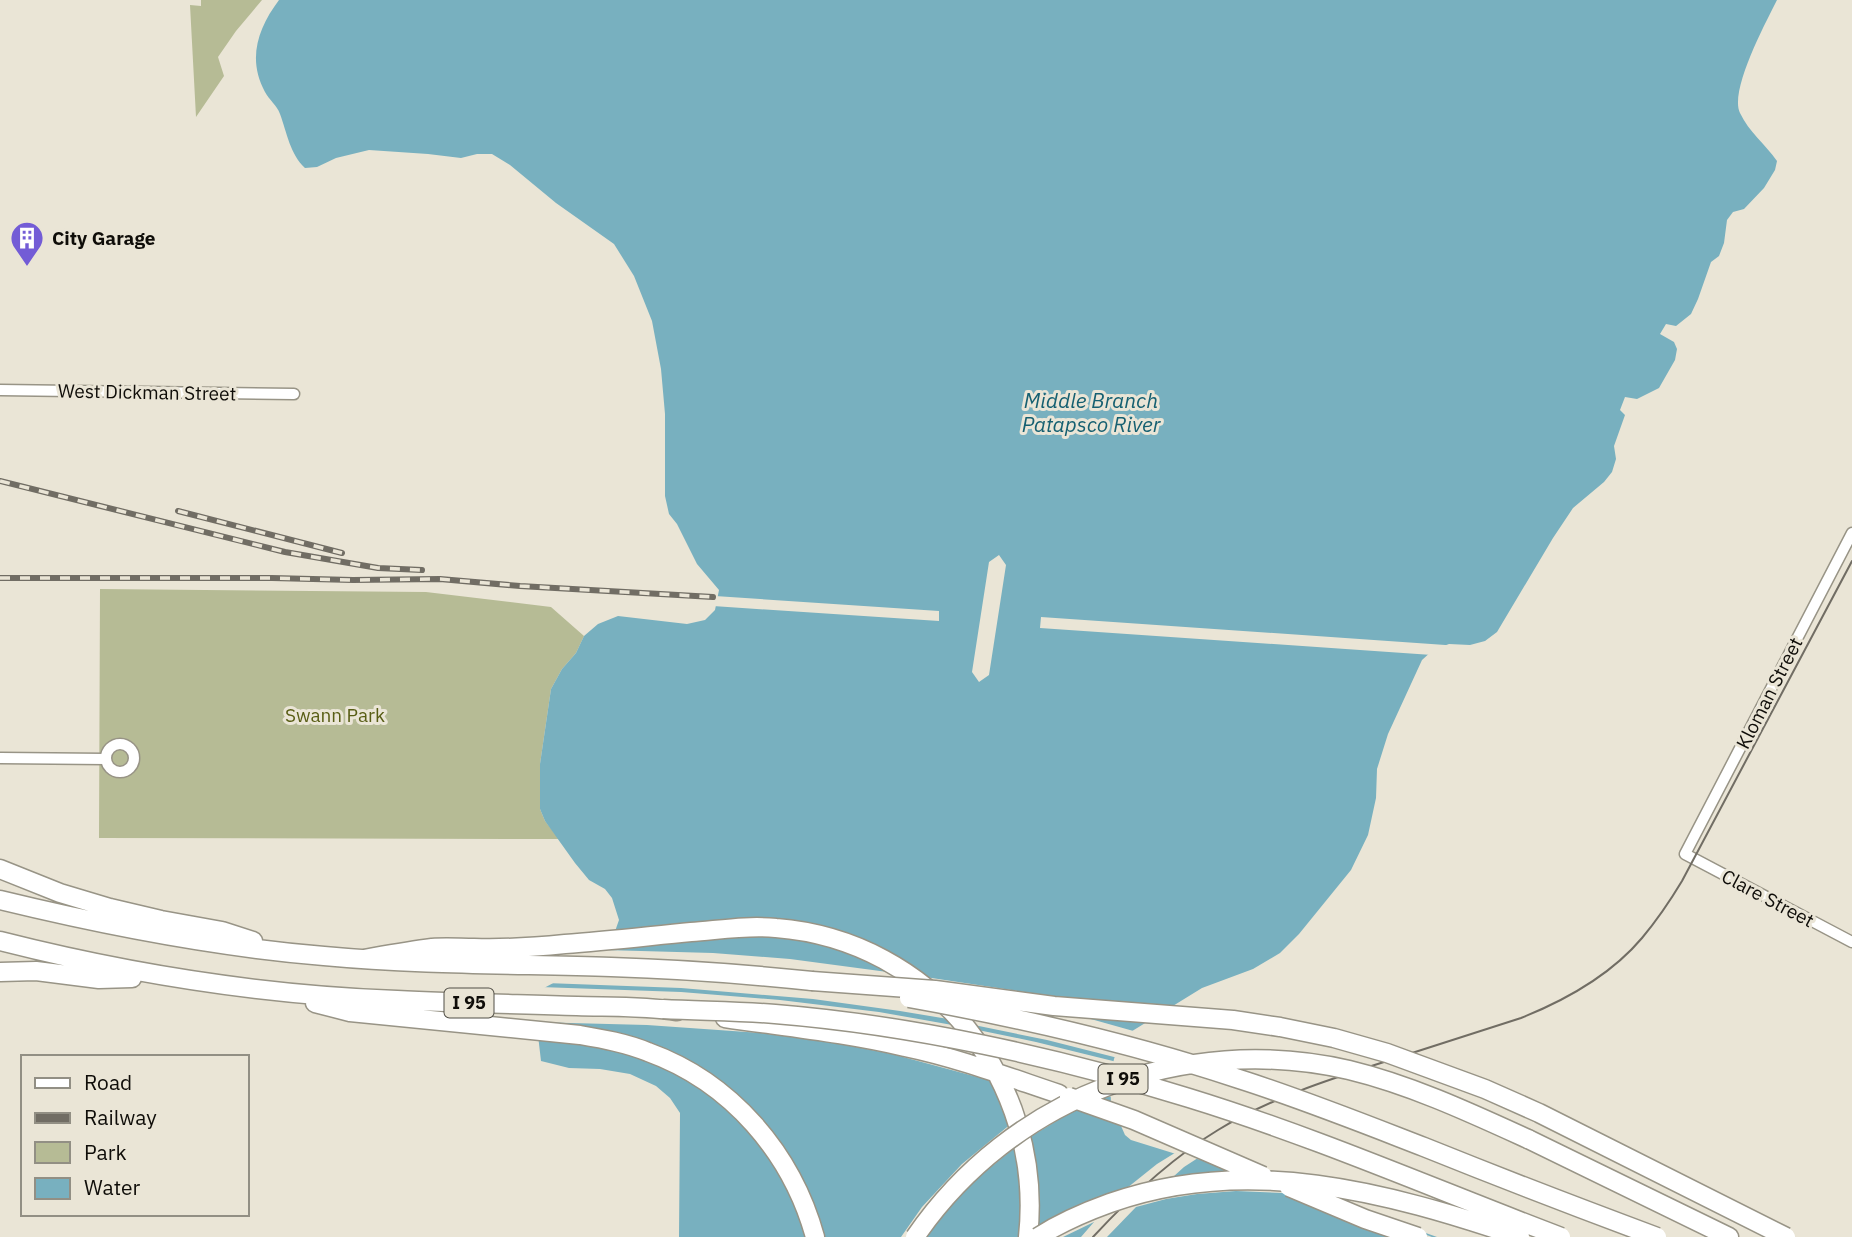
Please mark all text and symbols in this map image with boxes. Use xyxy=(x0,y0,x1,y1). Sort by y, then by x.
building icon: City Garage xyxy=(8,219,46,268)
place label: City Garage xyxy=(52,226,155,250)
street label: West Dickman Street xyxy=(58,378,236,406)
water label: Middle Branch Patapsco River xyxy=(1022,386,1162,438)
street label: Kloman Street xyxy=(1731,633,1807,753)
park label: Swann Park xyxy=(285,703,385,727)
street label: Clare Street xyxy=(1718,864,1818,932)
road number: I 95 xyxy=(444,988,494,1018)
legend xyxy=(21,1055,248,1216)
road number: I 95 xyxy=(1098,1064,1148,1094)
text: Road xyxy=(84,1068,132,1096)
text: Railway xyxy=(84,1103,157,1131)
text: Park xyxy=(84,1138,127,1166)
text: Water xyxy=(84,1173,141,1201)

